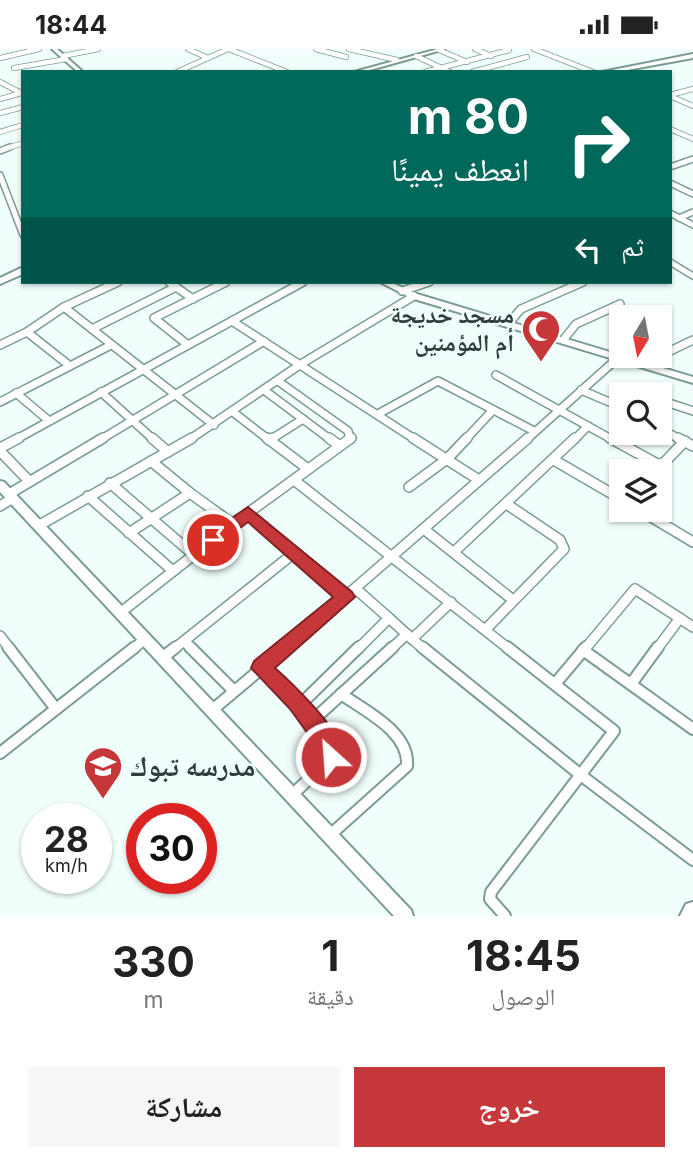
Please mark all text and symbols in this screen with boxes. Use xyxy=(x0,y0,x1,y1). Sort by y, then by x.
text: 18:44 xyxy=(35,9,107,40)
text: 80 m xyxy=(408,87,529,146)
icon: right xyxy=(553,98,644,189)
text: انعطف يمينًا xyxy=(391,150,529,189)
icon: left xyxy=(569,231,607,269)
text: ثم xyxy=(621,231,644,262)
place label: مسجد خديجة أم المؤمنين xyxy=(390,300,514,360)
north arrow xyxy=(609,305,672,367)
map controls xyxy=(609,305,672,522)
mosque icon: مسجد خديجة أم المؤمنين xyxy=(520,308,562,363)
button: search xyxy=(609,382,672,445)
button: layers xyxy=(609,459,672,522)
pin xyxy=(183,510,243,570)
icon: arrive xyxy=(194,521,232,559)
position arrow xyxy=(294,720,368,794)
school or university icon: مدرسه تبوك xyxy=(82,745,124,800)
place label: مدرسه تبوك xyxy=(130,749,255,783)
speed limit sign: 30 xyxy=(126,803,217,894)
text: 28 xyxy=(44,818,89,860)
text: km/h xyxy=(45,855,88,876)
text: 1 xyxy=(321,930,339,981)
text: 18:45 xyxy=(466,930,581,981)
text: 330 xyxy=(112,936,195,987)
text: دقيقة xyxy=(307,983,354,1011)
text: الوصول xyxy=(492,983,555,1011)
text: m xyxy=(143,986,164,1014)
button: مشاركة xyxy=(28,1067,340,1147)
button: خروج xyxy=(354,1067,665,1147)

